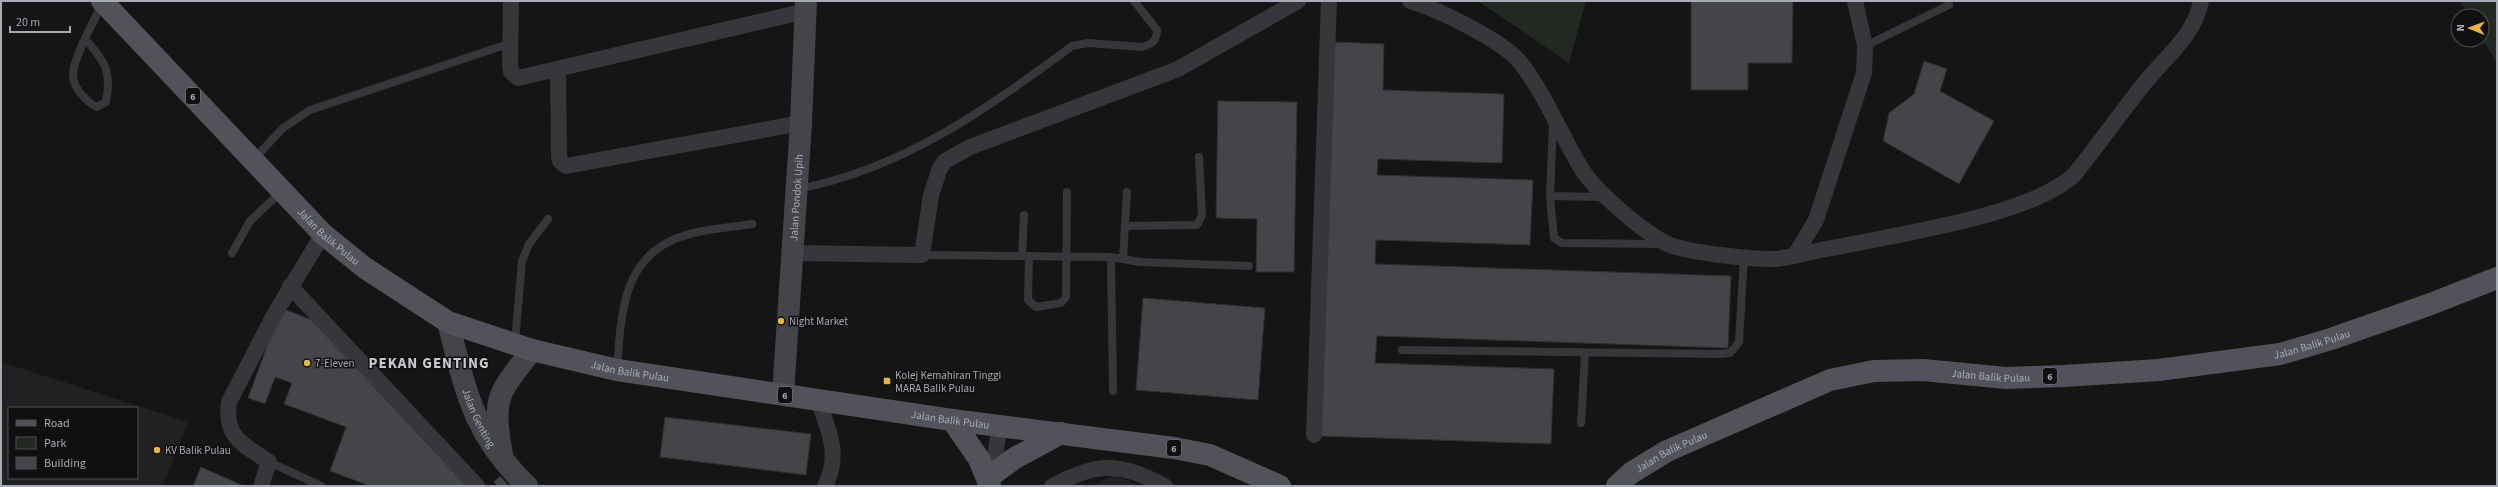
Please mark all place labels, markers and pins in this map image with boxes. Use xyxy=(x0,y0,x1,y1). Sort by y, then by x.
place label: Night Market xyxy=(789,314,848,329)
marker: Night Market xyxy=(776,316,786,326)
place label: 7-Eleven xyxy=(315,356,355,371)
marker: 7-Eleven xyxy=(302,358,312,368)
place label: Kolej Kemahiran Tinggi MARA Balik Pulau xyxy=(895,368,1001,396)
marker: Kolej Kemahiran Tinggi MARA Balik Pulau xyxy=(882,376,892,386)
place label: KV Balik Pulau xyxy=(165,443,231,458)
marker: KV Balik Pulau xyxy=(152,445,162,455)

